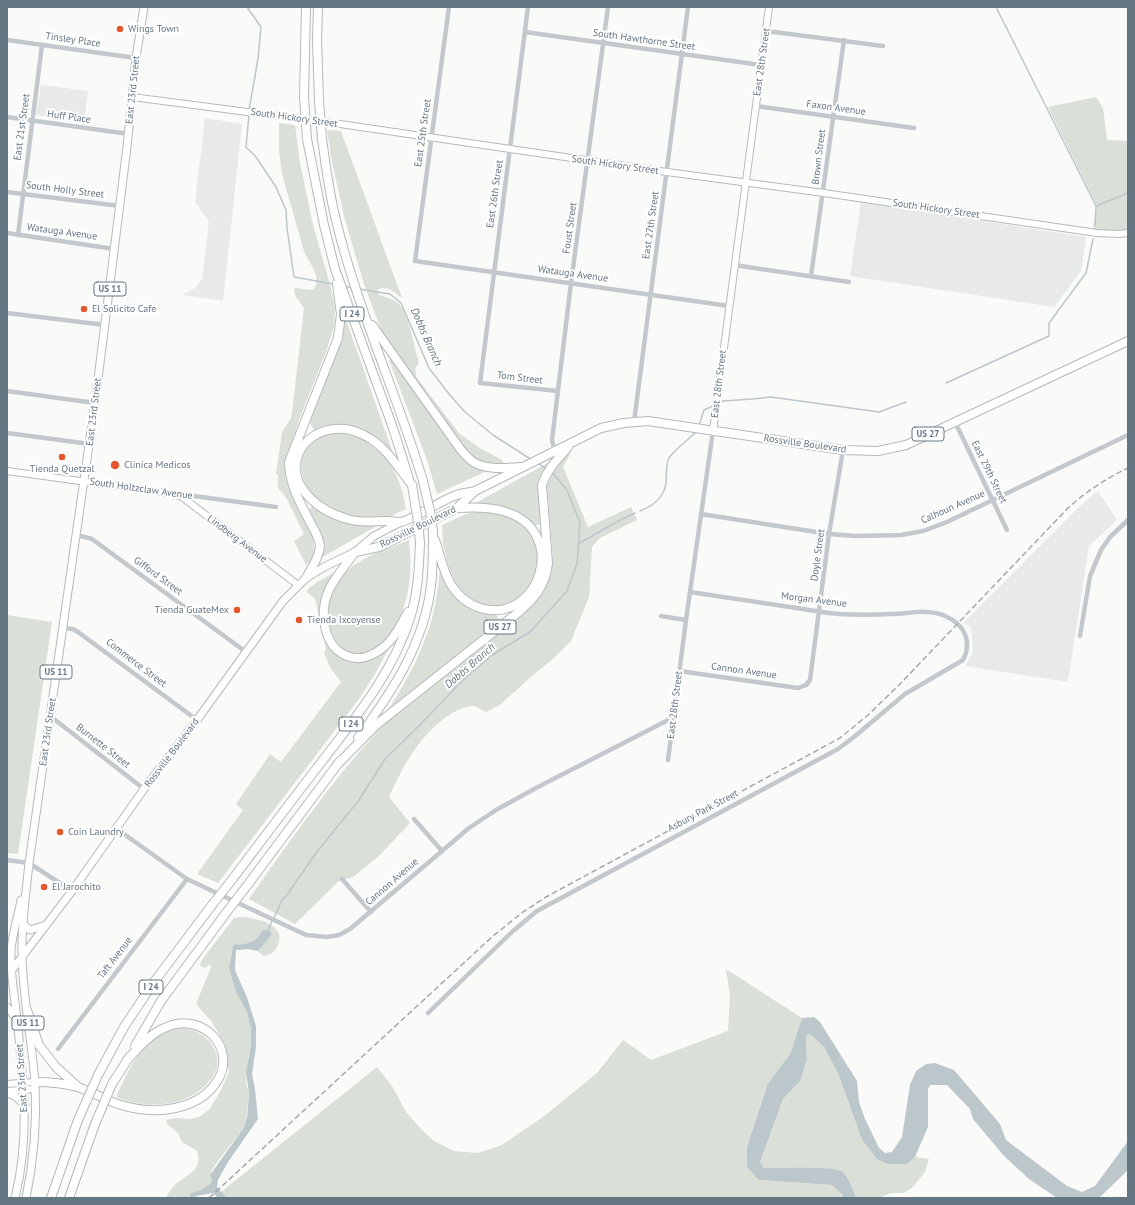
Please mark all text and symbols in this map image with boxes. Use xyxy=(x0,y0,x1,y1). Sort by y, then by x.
place label: Wings Town xyxy=(128,23,179,35)
marker: Wings Town xyxy=(115,24,125,34)
street label: South Hawthorne Street xyxy=(592,27,696,53)
street label: East 28th Street xyxy=(751,27,773,97)
street label: Tinsley Place xyxy=(45,30,101,50)
street label: East 23rd Street xyxy=(123,55,143,125)
street label: East 21st Street xyxy=(11,93,33,161)
street label: East 25th Street xyxy=(412,98,434,168)
street label: Faxon Avenue xyxy=(806,98,866,118)
street label: South Hickory Street xyxy=(250,106,338,130)
street label: Huff Place xyxy=(46,108,92,126)
street label: Brown Street xyxy=(810,129,828,185)
street label: South Hickory Street xyxy=(571,153,659,177)
street label: East 26th Street xyxy=(484,159,506,229)
street label: South Holly Street xyxy=(25,179,105,201)
street label: East 27th Street xyxy=(640,190,662,260)
street label: South Hickory Street xyxy=(892,197,980,221)
street label: Foust Street xyxy=(560,202,580,254)
street label: Watauga Avenue xyxy=(26,221,98,243)
street label: Watauga Avenue xyxy=(537,263,609,285)
road number: US 11 xyxy=(94,282,126,296)
place label: El Solicito Cafe xyxy=(92,303,156,315)
marker: El Solicito Cafe xyxy=(79,304,89,314)
water label: Dobbs Branch xyxy=(407,306,445,368)
road number: I 24 xyxy=(340,307,364,321)
street label: East 28th Street xyxy=(709,349,729,419)
street label: Tom Street xyxy=(496,369,544,387)
street label: East 23rd Street xyxy=(84,377,104,447)
road number: US 27 xyxy=(912,427,944,441)
street label: Rossville Boulevard xyxy=(763,432,847,456)
street label: East 29th Street xyxy=(969,439,1009,505)
marker: Tienda Quetzal xyxy=(57,452,67,462)
marker: Clinica Medicos xyxy=(109,459,121,471)
place label: Clinica Medicos xyxy=(124,459,190,471)
place label: Tienda Quetzal xyxy=(30,463,94,475)
street label: South Holtzclaw Avenue xyxy=(89,476,193,502)
street label: Calhoun Avenue xyxy=(919,487,987,527)
street label: Rossville Boulevard xyxy=(378,503,458,551)
street label: Lindberg Avenue xyxy=(205,513,269,565)
street label: Doyle Street xyxy=(808,528,828,582)
street label: Gifford Street xyxy=(131,554,185,598)
street label: Morgan Avenue xyxy=(780,590,848,610)
place label: Tienda GuateMex xyxy=(154,604,229,616)
marker: Tienda GuateMex xyxy=(232,605,242,615)
place label: Tienda Ixcoyense xyxy=(307,614,381,626)
marker: Tienda Ixcoyense xyxy=(294,615,304,625)
road number: US 27 xyxy=(484,620,516,634)
street label: Commerce Street xyxy=(103,636,169,690)
water label: Dobbs Branch xyxy=(442,641,498,691)
street label: Cannon Avenue xyxy=(710,660,778,682)
road number: US 11 xyxy=(40,665,72,679)
street label: East 28th Street xyxy=(665,670,685,740)
street label: East 23rd Street xyxy=(37,697,59,767)
street label: Rossville Boulevard xyxy=(142,716,202,790)
road number: I 24 xyxy=(339,717,363,731)
street label: Burnette Street xyxy=(74,721,132,771)
street label: Asbury Park Street xyxy=(666,787,740,835)
place label: Coin Laundry xyxy=(68,826,124,838)
marker: Coin Laundry xyxy=(55,827,65,837)
street label: Cannon Avenue xyxy=(363,856,421,908)
place label: El Jarochito xyxy=(52,881,101,893)
marker: El Jarochito xyxy=(39,882,49,892)
street label: Taft Avenue xyxy=(95,935,135,981)
road number: I 24 xyxy=(139,980,163,994)
road number: US 11 xyxy=(12,1016,44,1030)
street label: East 23rd Street xyxy=(14,1043,30,1113)

